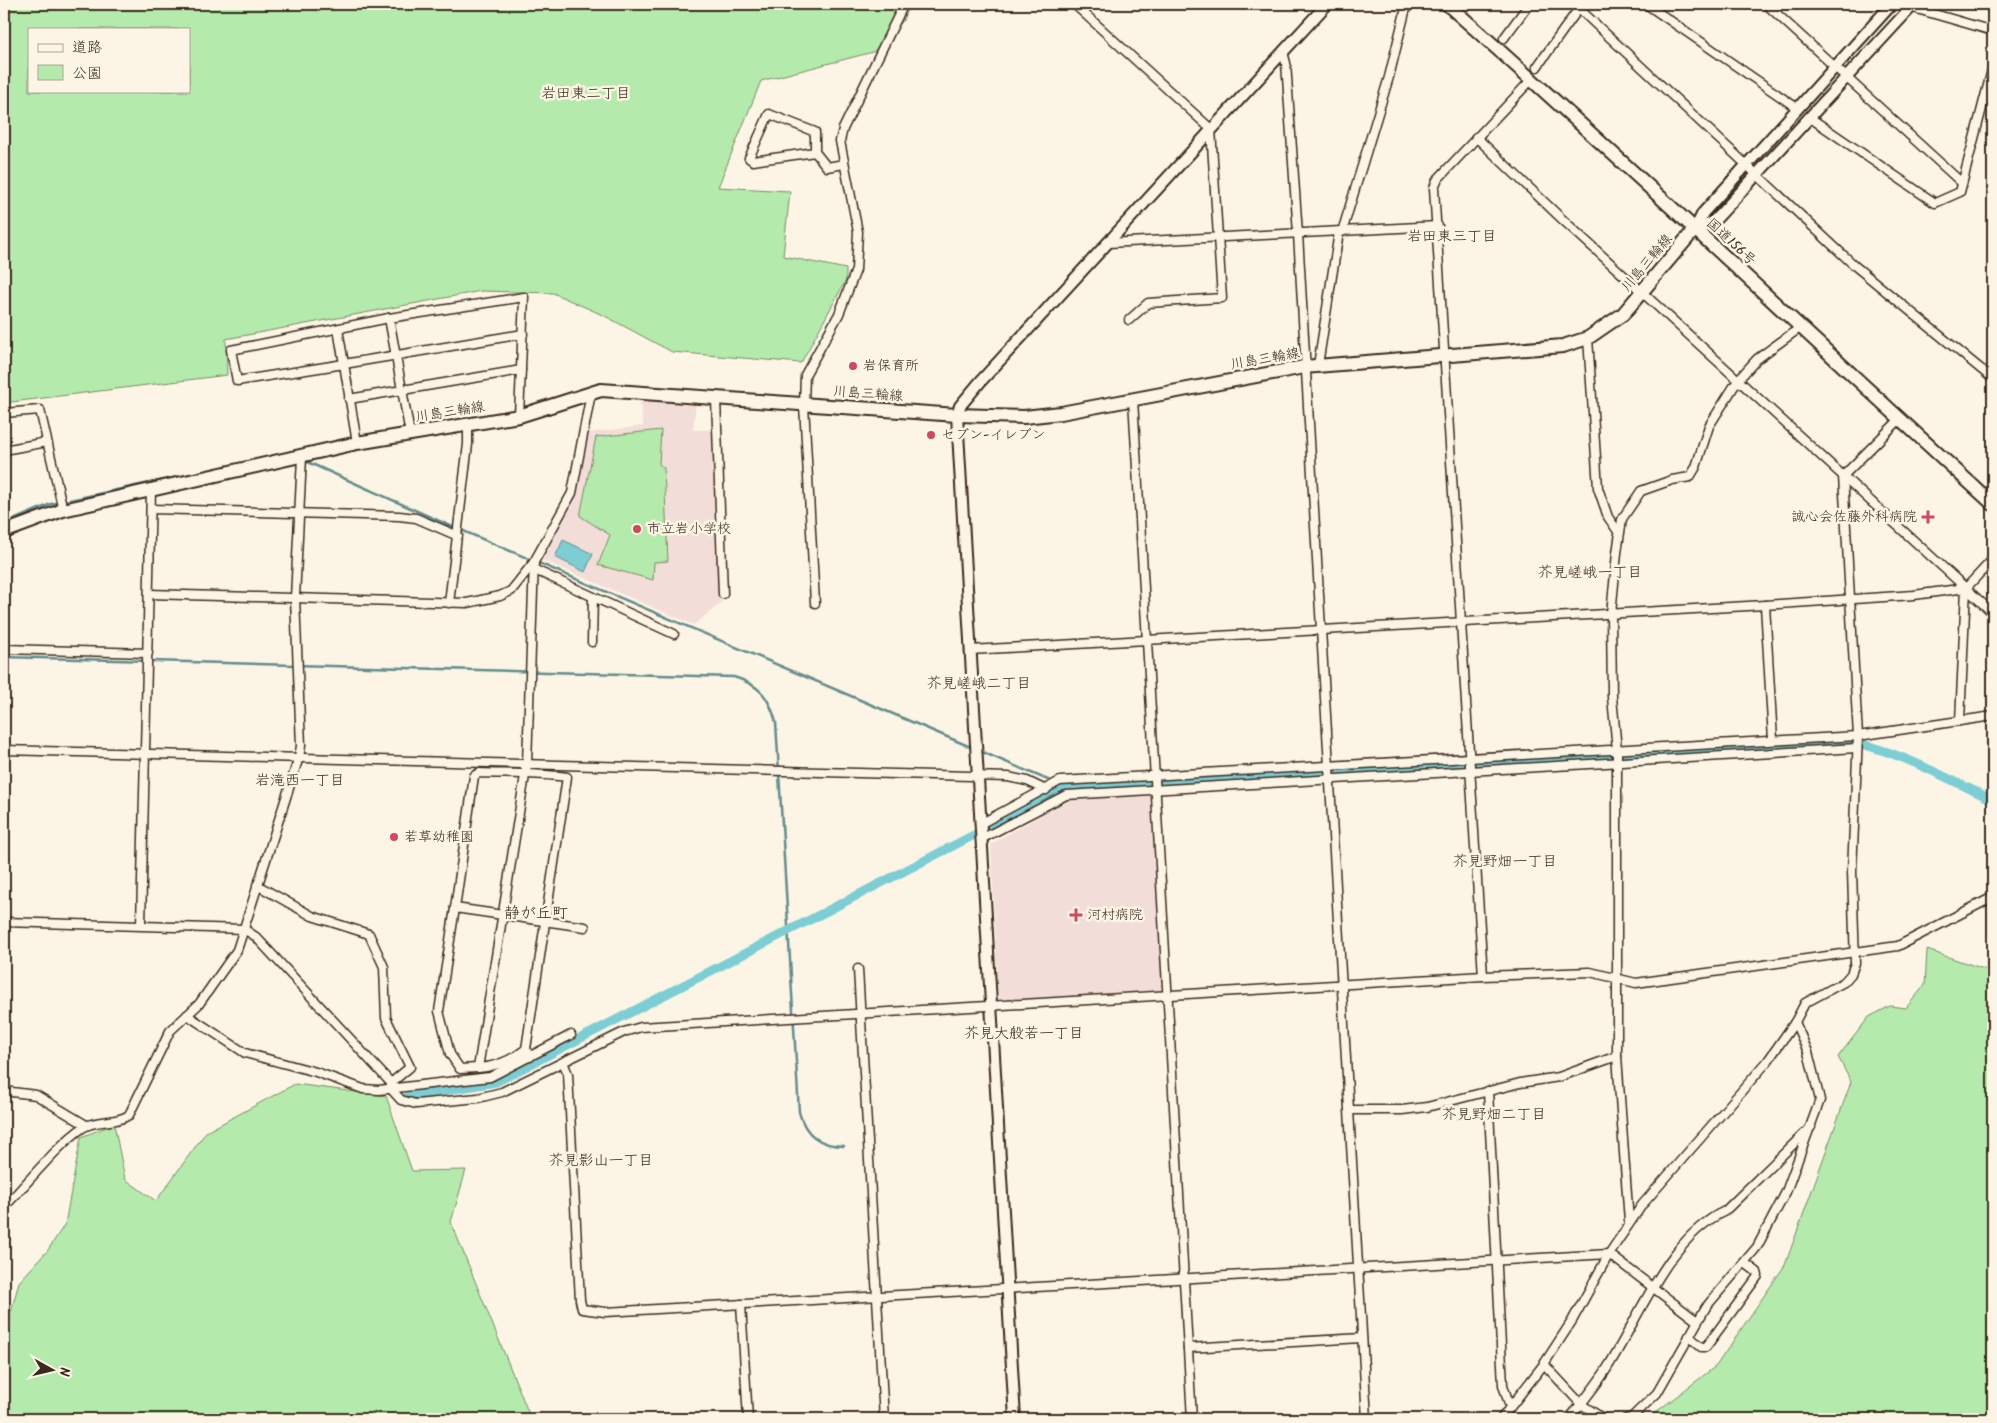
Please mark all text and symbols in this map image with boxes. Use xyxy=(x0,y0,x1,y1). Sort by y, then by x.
legend xyxy=(28,28,190,92)
text: 道路 xyxy=(72,36,102,60)
text: 公園 xyxy=(72,62,102,86)
district label: 岩田東二丁目 xyxy=(541,82,631,106)
street label: 国道156号 xyxy=(1701,213,1761,271)
district label: 岩田東三丁目 xyxy=(1407,225,1497,249)
street label: 川島三輪線 xyxy=(1616,229,1678,297)
street label: 川島三輪線 xyxy=(1229,342,1301,376)
place label: 岩保育所 xyxy=(863,355,919,377)
marker: 岩保育所 xyxy=(847,360,859,372)
street label: 川島三輪線 xyxy=(832,381,904,407)
street label: 川島三輪線 xyxy=(414,396,486,428)
place label: セブン-イレブン xyxy=(941,424,1045,446)
marker: セブン-イレブン xyxy=(925,429,937,441)
place label: 誠心会佐藤外科病院 xyxy=(1791,506,1917,528)
marker: 誠心会佐藤外科病院 xyxy=(1921,510,1935,524)
place label: 市立岩小学校 xyxy=(647,518,731,540)
marker: 市立岩小学校 xyxy=(631,523,643,535)
district label: 芥見嵯峨一丁目 xyxy=(1537,561,1643,585)
district label: 芥見嵯峨二丁目 xyxy=(926,672,1032,696)
district label: 岩滝西一丁目 xyxy=(255,769,345,793)
place label: 若草幼稚園 xyxy=(404,826,474,848)
marker: 若草幼稚園 xyxy=(388,831,400,843)
district label: 芥見野畑一丁目 xyxy=(1452,850,1558,874)
district label: 静が丘町 xyxy=(504,901,568,926)
place label: 河村病院 xyxy=(1087,904,1143,926)
marker: 河村病院 xyxy=(1069,908,1083,922)
district label: 芥見大般若一丁目 xyxy=(964,1022,1084,1046)
district label: 芥見野畑二丁目 xyxy=(1441,1103,1547,1127)
district label: 芥見影山一丁目 xyxy=(548,1149,654,1173)
north arrow xyxy=(28,1346,78,1396)
text: N xyxy=(52,1366,75,1378)

